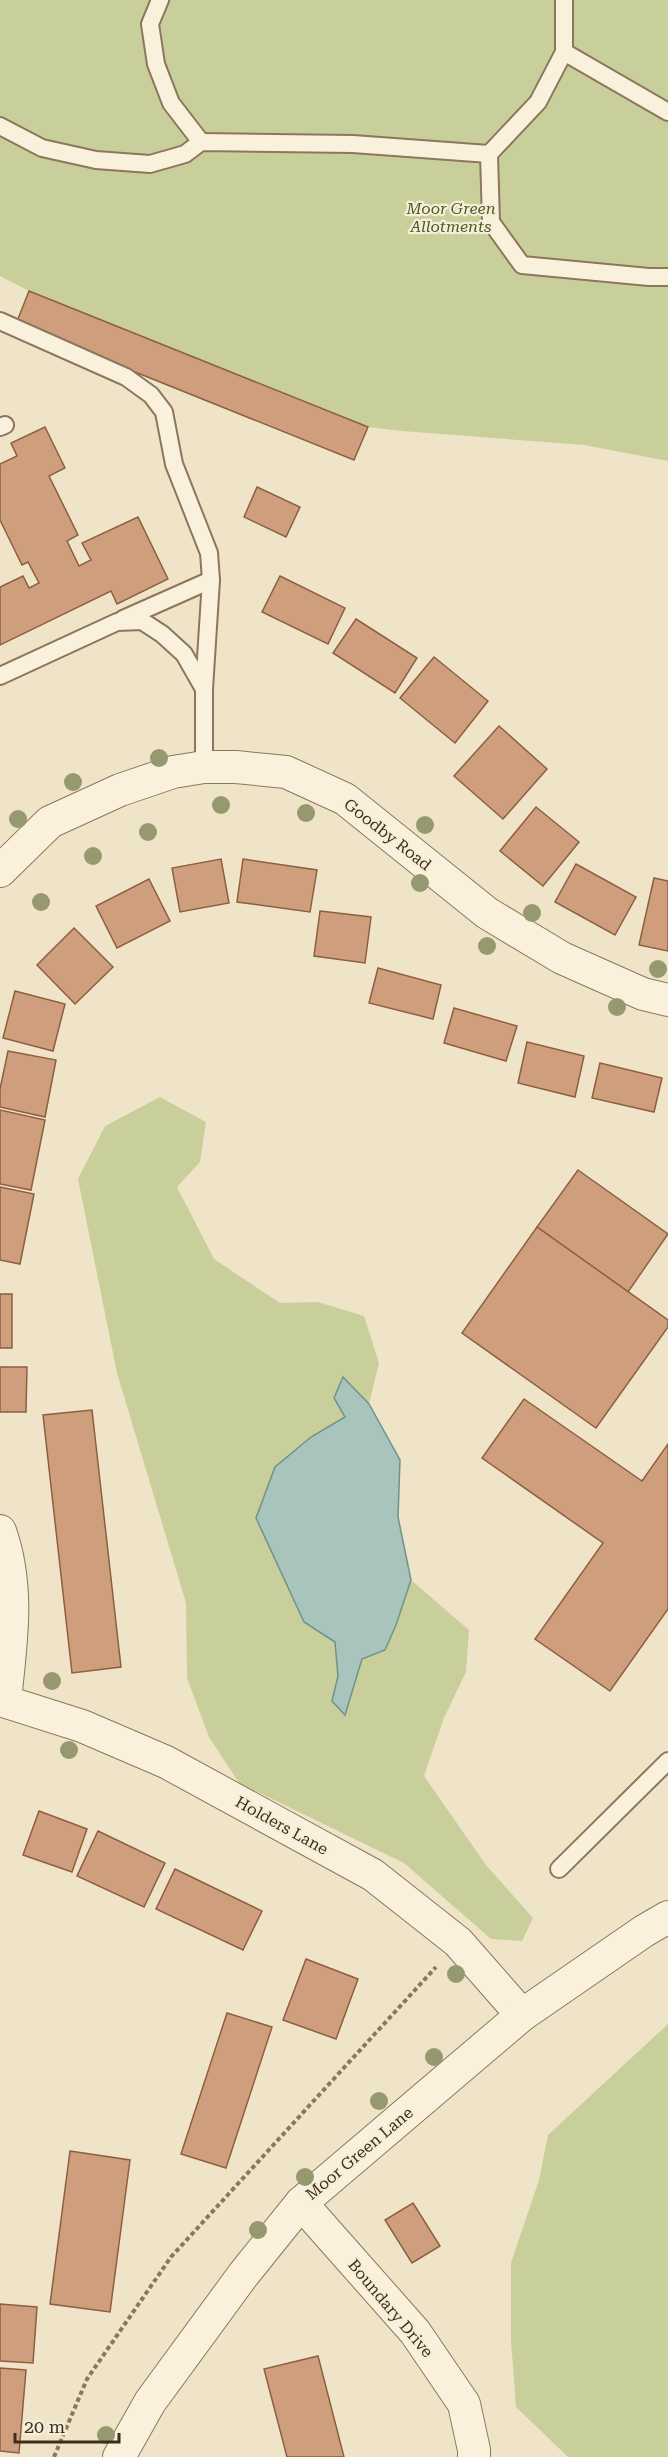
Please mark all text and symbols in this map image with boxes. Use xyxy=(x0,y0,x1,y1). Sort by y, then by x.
park label: Moor Green Allotments xyxy=(405,199,496,236)
street label: Goodby Road xyxy=(340,794,435,874)
street label: Holders Lane xyxy=(232,1792,332,1859)
street label: Moor Green Lane xyxy=(302,2103,417,2204)
street label: Boundary Drive xyxy=(344,2255,437,2361)
scale bar xyxy=(15,2406,118,2444)
text: 20 m xyxy=(24,2416,65,2437)

